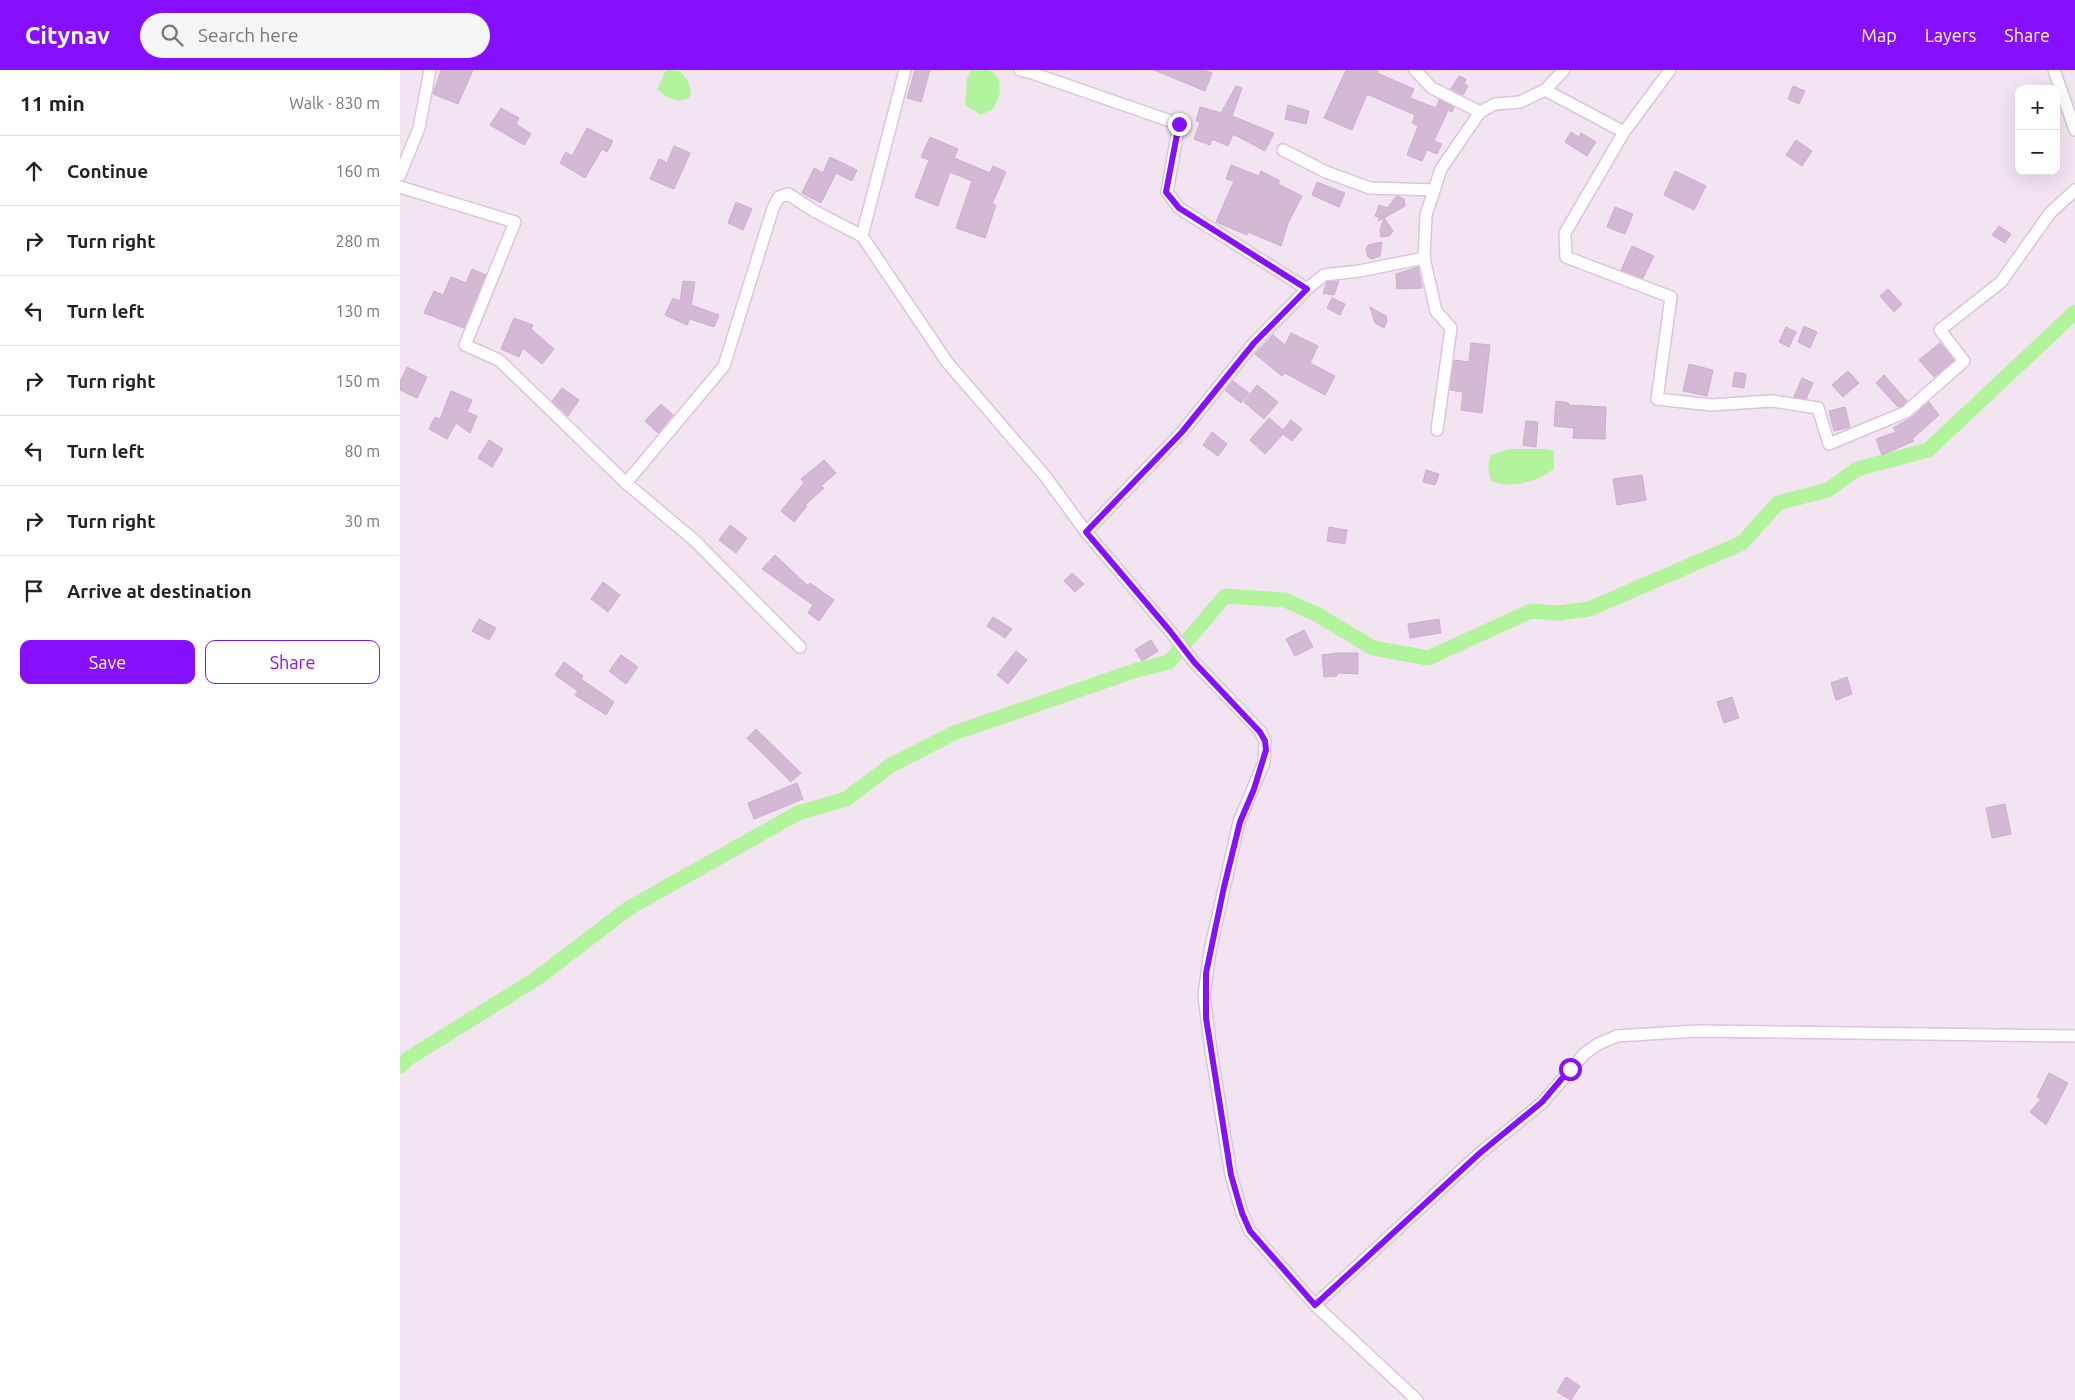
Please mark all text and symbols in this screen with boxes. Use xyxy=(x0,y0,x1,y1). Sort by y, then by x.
search box xyxy=(140,13,490,58)
icon: search xyxy=(158,21,186,49)
text: Citynav xyxy=(25,22,110,49)
text: Search here xyxy=(198,24,298,46)
text: Map xyxy=(1861,25,1897,45)
text: Layers xyxy=(1925,25,1976,45)
text: Share xyxy=(2004,25,2050,45)
map controls xyxy=(2015,85,2060,175)
button: + xyxy=(2015,85,2060,130)
text: 11 min xyxy=(20,91,85,115)
text: Walk · 830 m xyxy=(289,94,380,112)
route end xyxy=(1168,113,1191,136)
button: − xyxy=(2015,130,2060,175)
icon: ahead xyxy=(20,157,48,185)
text: Continue xyxy=(67,160,148,182)
text: 160 m xyxy=(335,162,380,180)
icon: right xyxy=(20,227,48,255)
text: Turn right xyxy=(67,230,155,252)
text: 280 m xyxy=(335,232,380,250)
icon: left xyxy=(20,297,48,325)
text: Turn left xyxy=(67,300,145,322)
text: 130 m xyxy=(335,302,380,320)
icon: right xyxy=(20,367,48,395)
text: Turn right xyxy=(67,370,155,392)
text: 150 m xyxy=(335,372,380,390)
icon: left xyxy=(20,437,48,465)
text: Turn left xyxy=(67,440,145,462)
text: 80 m xyxy=(344,442,380,460)
icon: right xyxy=(20,507,48,535)
text: Turn right xyxy=(67,510,155,532)
text: 30 m xyxy=(344,512,380,530)
icon: arrive xyxy=(20,577,48,605)
text: Arrive at destination xyxy=(67,580,252,602)
button: Save xyxy=(20,640,195,684)
button: Share xyxy=(205,640,380,684)
route start xyxy=(1559,1058,1582,1081)

